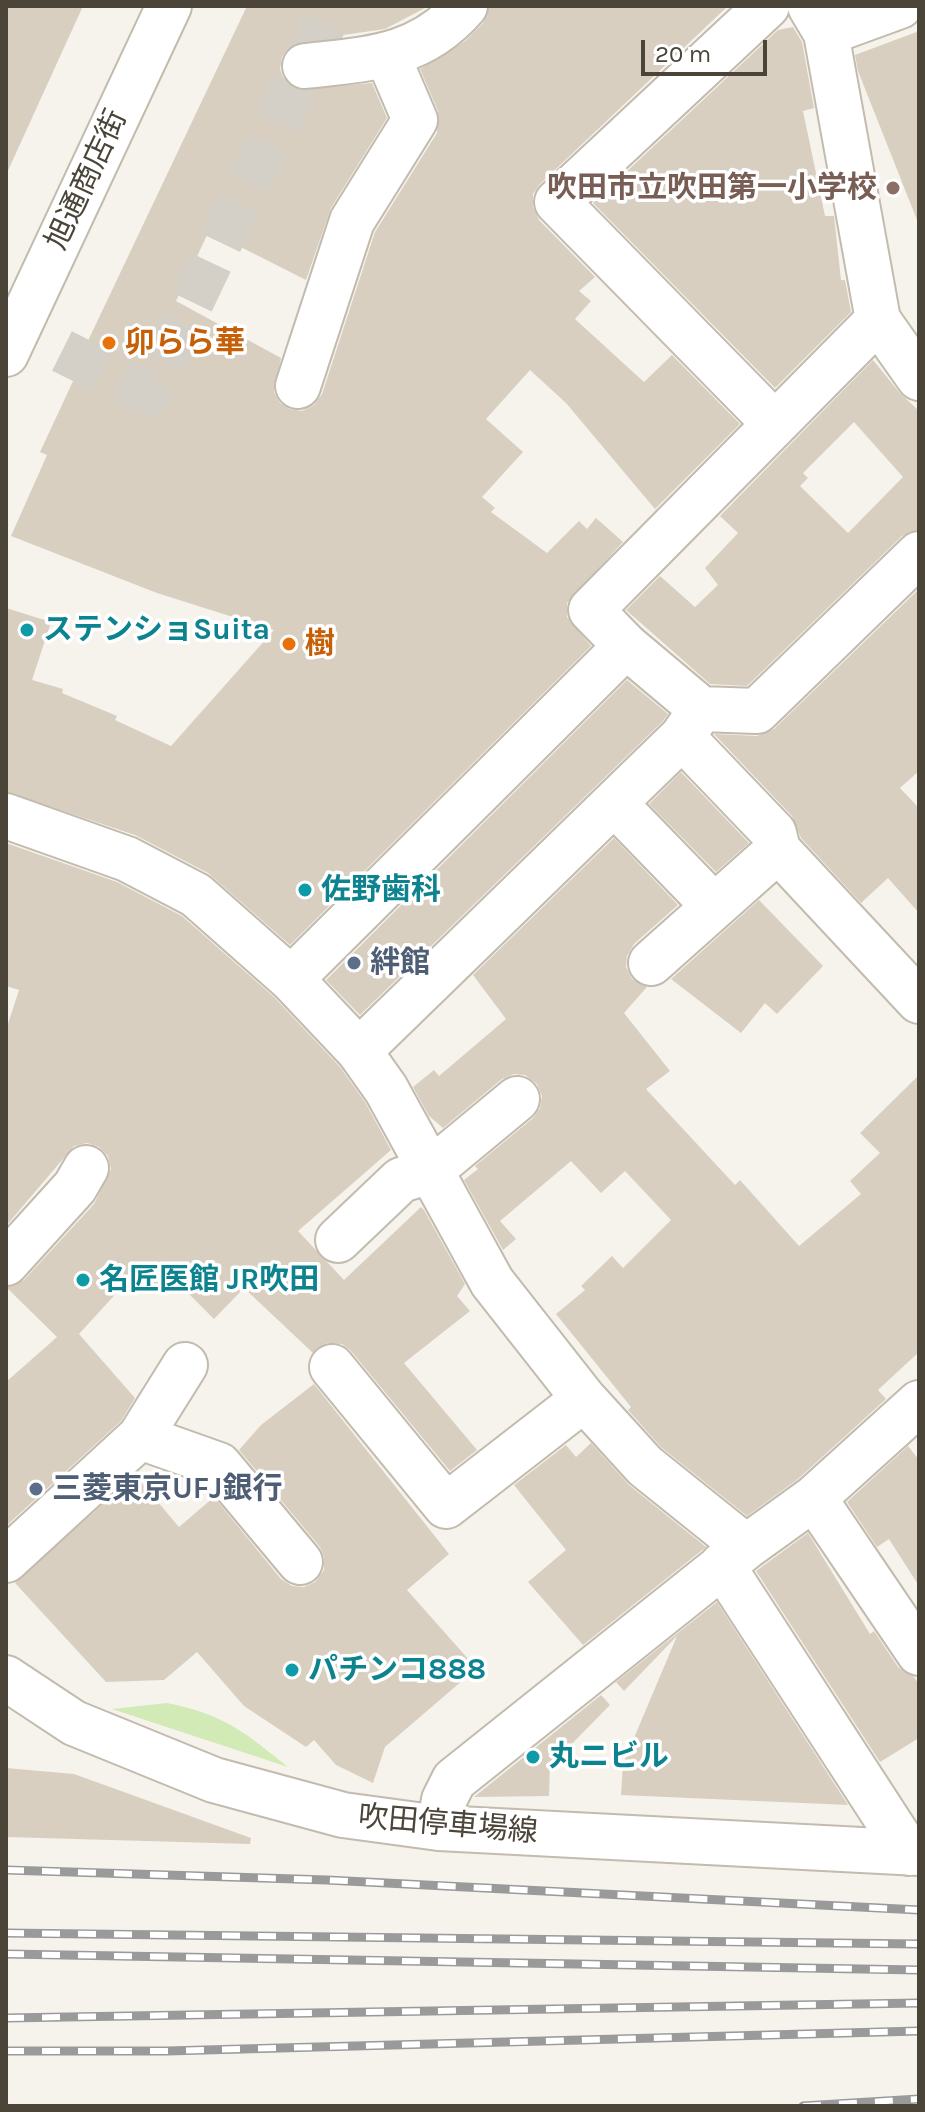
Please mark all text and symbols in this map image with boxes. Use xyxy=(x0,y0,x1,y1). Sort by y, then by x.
scale bar xyxy=(645,24,771,74)
text: 20 m xyxy=(655,40,711,68)
street label: 旭通商店街 xyxy=(39,104,135,256)
place label: 吹田市立吹田第一小学校 xyxy=(547,170,877,206)
marker: 吹田市立吹田第一小学校 xyxy=(884,179,902,197)
place label: 卯らら華 xyxy=(125,325,245,361)
marker: 卯らら華 xyxy=(100,334,118,352)
place label: ステンショSuita xyxy=(43,612,270,648)
marker: ステンショSuita xyxy=(18,621,36,639)
place label: 樹 xyxy=(305,626,335,662)
marker: 樹 xyxy=(280,635,298,653)
place label: 佐野歯科 xyxy=(321,872,441,908)
marker: 佐野歯科 xyxy=(296,881,314,899)
place label: 絆館 xyxy=(370,945,430,981)
marker: 絆館 xyxy=(345,954,363,972)
place label: 名匠医館 JR吹田 xyxy=(99,1262,319,1298)
marker: 名匠医館 JR吹田 xyxy=(74,1271,92,1289)
place label: 三菱東京UFJ銀行 xyxy=(52,1471,282,1507)
marker: 三菱東京UFJ銀行 xyxy=(27,1480,45,1498)
place label: パチンコ888 xyxy=(308,1652,486,1688)
marker: パチンコ888 xyxy=(283,1661,301,1679)
place label: 丸ニビル xyxy=(549,1739,669,1775)
marker: 丸ニビル xyxy=(524,1748,542,1766)
street label: 吹田停車場線 xyxy=(357,1799,539,1851)

